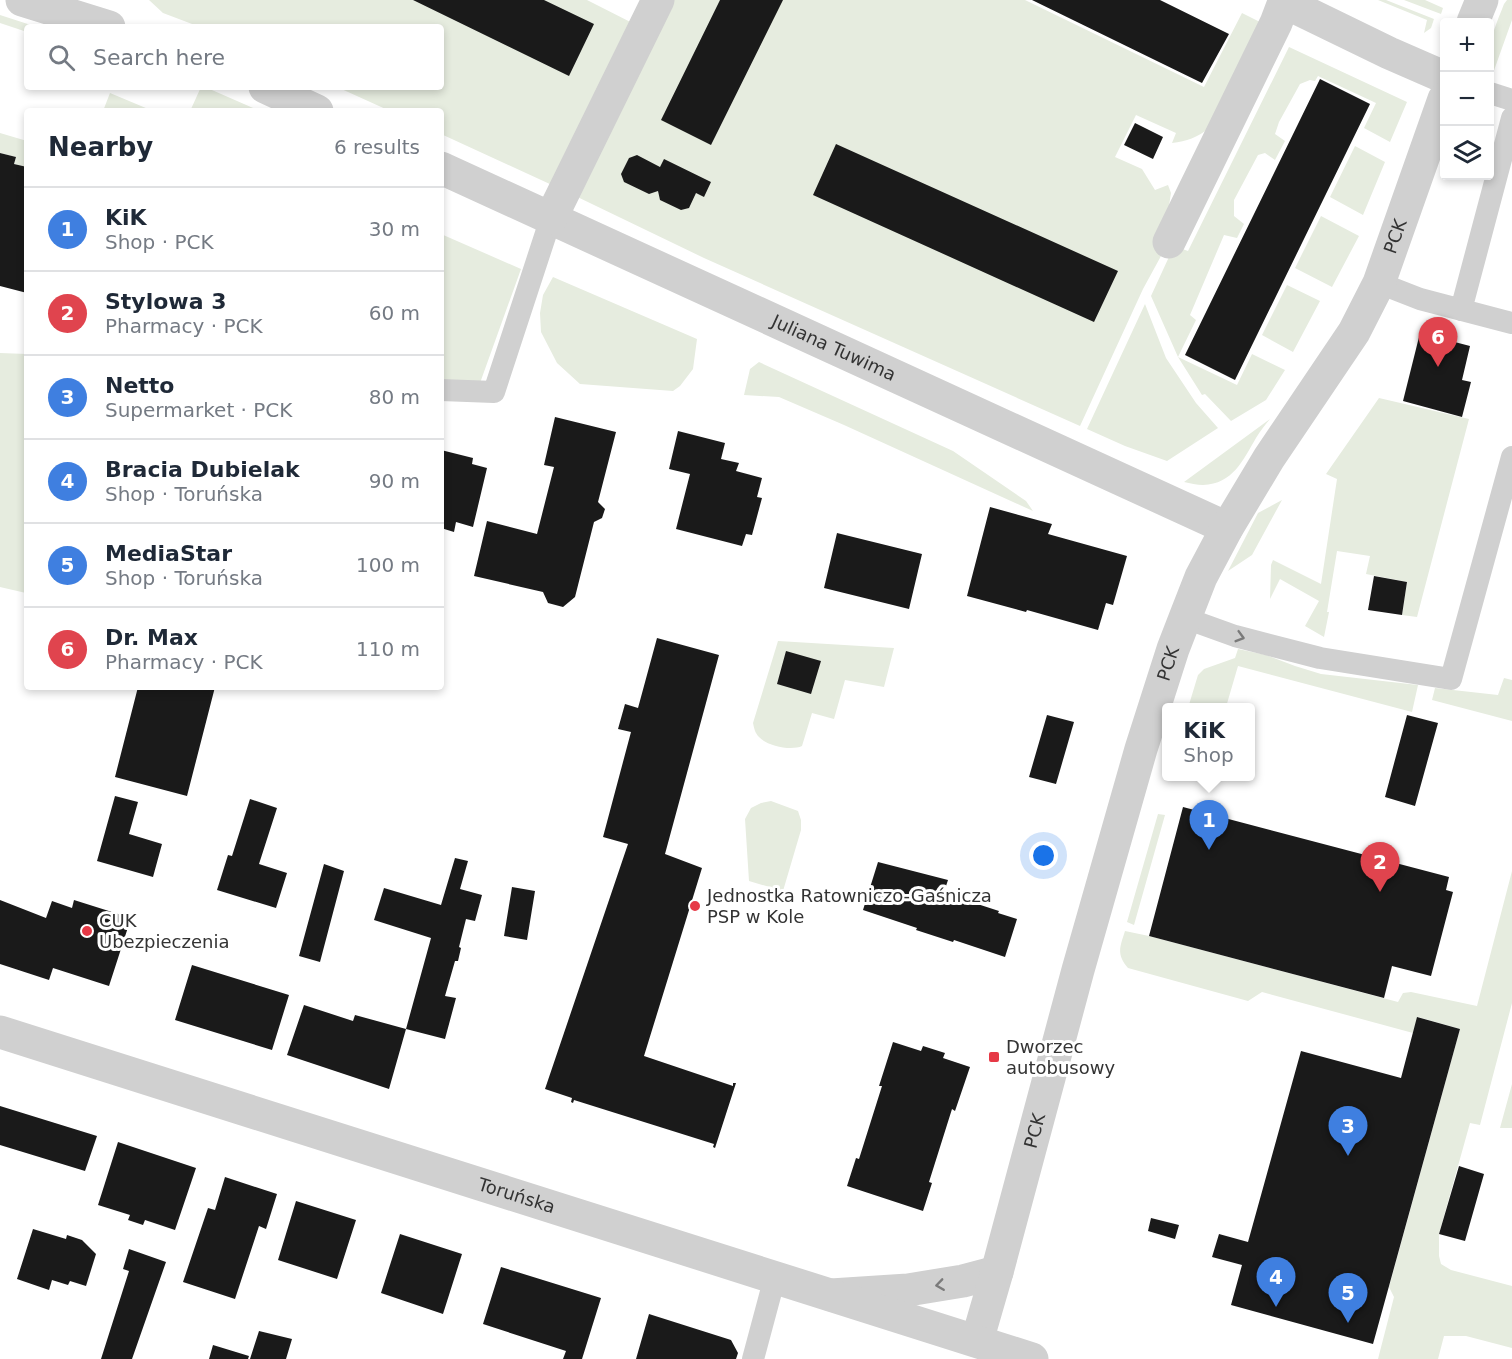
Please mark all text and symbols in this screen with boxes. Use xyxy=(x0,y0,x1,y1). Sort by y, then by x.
map controls xyxy=(1440,18,1494,180)
button: + xyxy=(1440,18,1494,72)
search box xyxy=(24,24,444,90)
icon: search xyxy=(45,41,78,74)
text: Search here xyxy=(93,45,225,70)
button: − xyxy=(1440,72,1494,126)
button: layers xyxy=(1440,126,1494,180)
text: Nearby xyxy=(48,132,153,162)
text: 6 results xyxy=(334,135,420,159)
text: KiK xyxy=(105,205,147,230)
street label: PCK xyxy=(1379,215,1411,256)
text: 1 xyxy=(61,217,74,241)
text: 30 m xyxy=(369,217,420,241)
text: Shop · PCK xyxy=(105,230,214,254)
text: Stylowa 3 xyxy=(105,289,227,314)
text: 2 xyxy=(61,301,74,325)
text: 60 m xyxy=(369,301,420,325)
street label: Juliana Tuwima xyxy=(768,310,899,385)
text: Pharmacy · PCK xyxy=(105,314,263,338)
pin: 6 xyxy=(1418,318,1458,367)
text: Netto xyxy=(105,373,174,398)
text: 3 xyxy=(61,385,74,409)
text: 80 m xyxy=(369,385,420,409)
text: Supermarket · PCK xyxy=(105,398,292,422)
text: Bracia Dubielak xyxy=(105,457,300,482)
text: 4 xyxy=(61,469,74,493)
text: 90 m xyxy=(369,469,420,493)
text: Shop · Toruńska xyxy=(105,482,263,506)
text: MediaStar xyxy=(105,541,232,566)
text: 5 xyxy=(61,553,74,577)
text: 100 m xyxy=(356,553,420,577)
text: Shop · Toruńska xyxy=(105,566,263,590)
text: Dr. Max xyxy=(105,625,198,650)
one-way arrow xyxy=(1234,630,1245,642)
text: 6 xyxy=(61,637,74,661)
text: 110 m xyxy=(356,637,420,661)
street label: PCK xyxy=(1152,642,1184,683)
text: Pharmacy · PCK xyxy=(105,650,263,674)
popup xyxy=(1162,703,1255,781)
text: KiK xyxy=(1183,718,1225,743)
text: Shop xyxy=(1183,743,1234,767)
pin: 1 xyxy=(1190,800,1228,850)
your location xyxy=(1029,841,1058,870)
pin: 2 xyxy=(1360,842,1400,892)
place label: Jednostka Ratowniczo-Gaśnicza PSP w Kole xyxy=(706,885,992,927)
marker: Jednostka Ratowniczo-Gaśnicza PSP w Kole xyxy=(688,899,702,913)
place label: CUK Ubezpieczenia xyxy=(99,910,229,952)
marker: CUK Ubezpieczenia xyxy=(80,924,94,938)
place label: Dworzec autobusowy xyxy=(1006,1036,1115,1078)
marker: Dworzec autobusowy xyxy=(987,1050,1001,1064)
pin: 3 xyxy=(1328,1106,1368,1156)
street label: PCK xyxy=(1020,1110,1049,1150)
street label: Toruńska xyxy=(475,1173,558,1217)
pin: 4 xyxy=(1256,1258,1296,1307)
pin: 5 xyxy=(1328,1274,1368,1323)
one-way arrow xyxy=(936,1278,945,1290)

